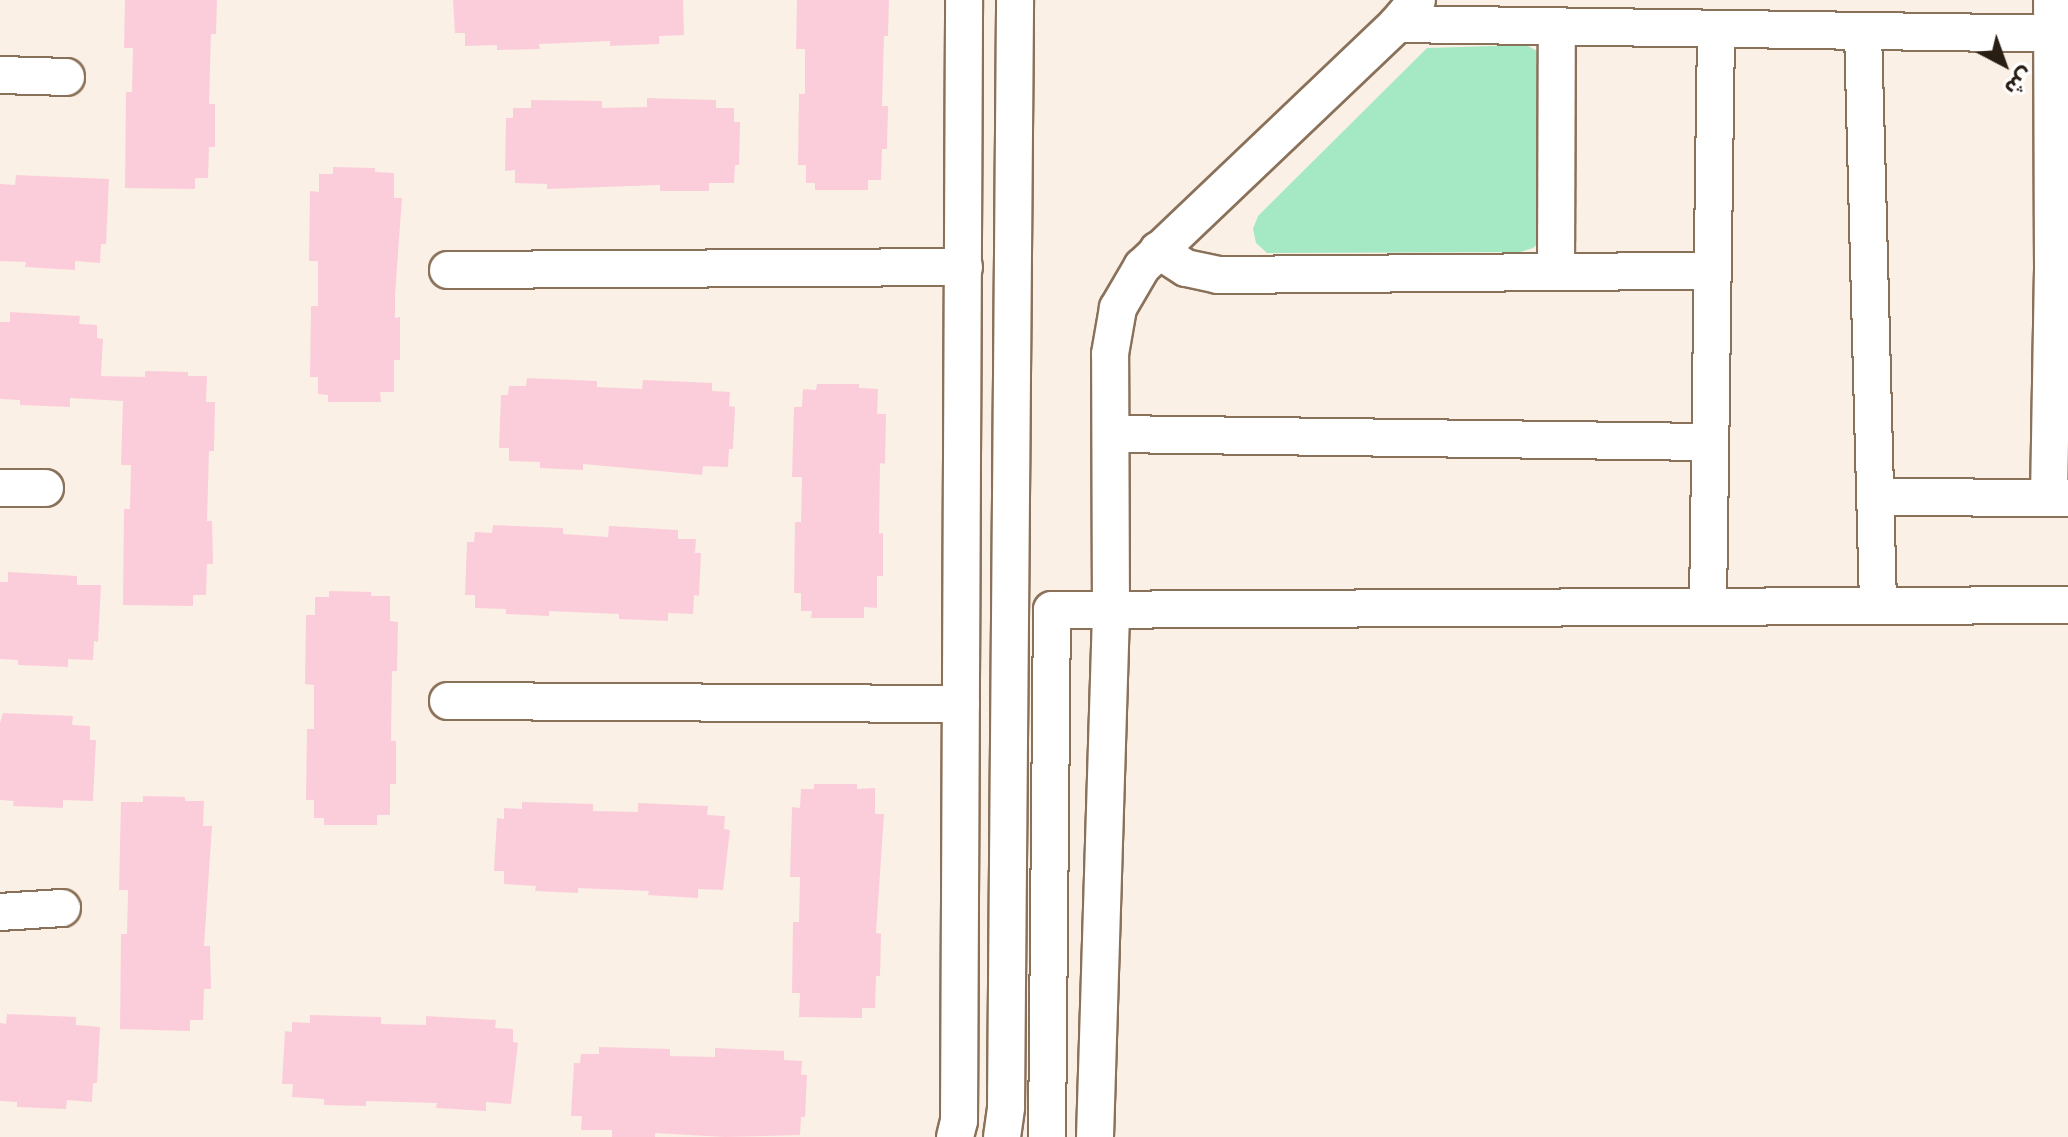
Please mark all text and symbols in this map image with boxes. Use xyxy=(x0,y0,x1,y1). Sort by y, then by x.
north arrow xyxy=(1964,24,2044,104)
text: ش xyxy=(2000,62,2040,102)

